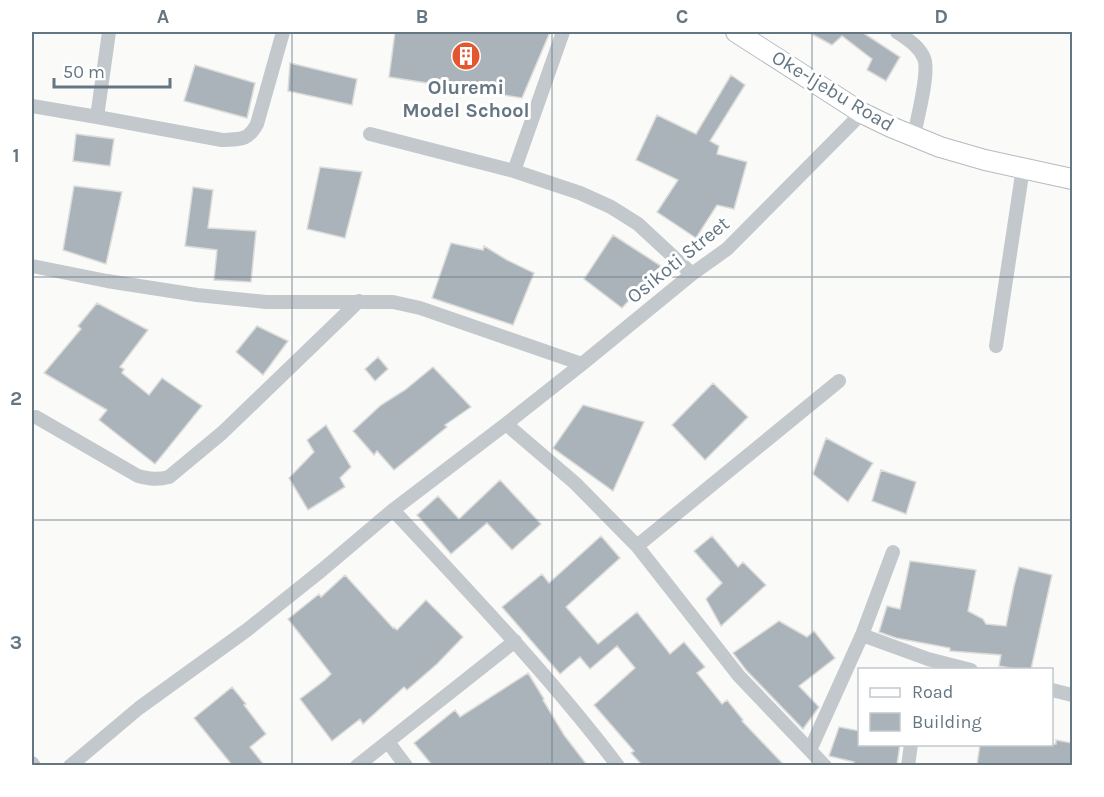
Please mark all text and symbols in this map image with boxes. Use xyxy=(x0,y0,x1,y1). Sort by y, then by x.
text: A xyxy=(157,5,170,28)
text: B xyxy=(416,5,428,28)
text: C xyxy=(676,5,688,28)
text: D xyxy=(934,5,948,28)
building icon: Oluremi Model School xyxy=(450,40,482,72)
street label: Oke-Ijebu Road xyxy=(768,46,898,136)
scale bar xyxy=(54,51,170,89)
text: 50 m xyxy=(63,61,105,83)
place label: Oluremi Model School xyxy=(402,76,530,122)
text: 1 xyxy=(12,144,20,167)
street label: Osikoti Street xyxy=(622,212,734,308)
text: 2 xyxy=(10,387,22,410)
text: 3 xyxy=(10,631,22,654)
legend xyxy=(858,668,1053,746)
text: Road xyxy=(912,681,953,703)
text: Building xyxy=(912,711,982,733)

